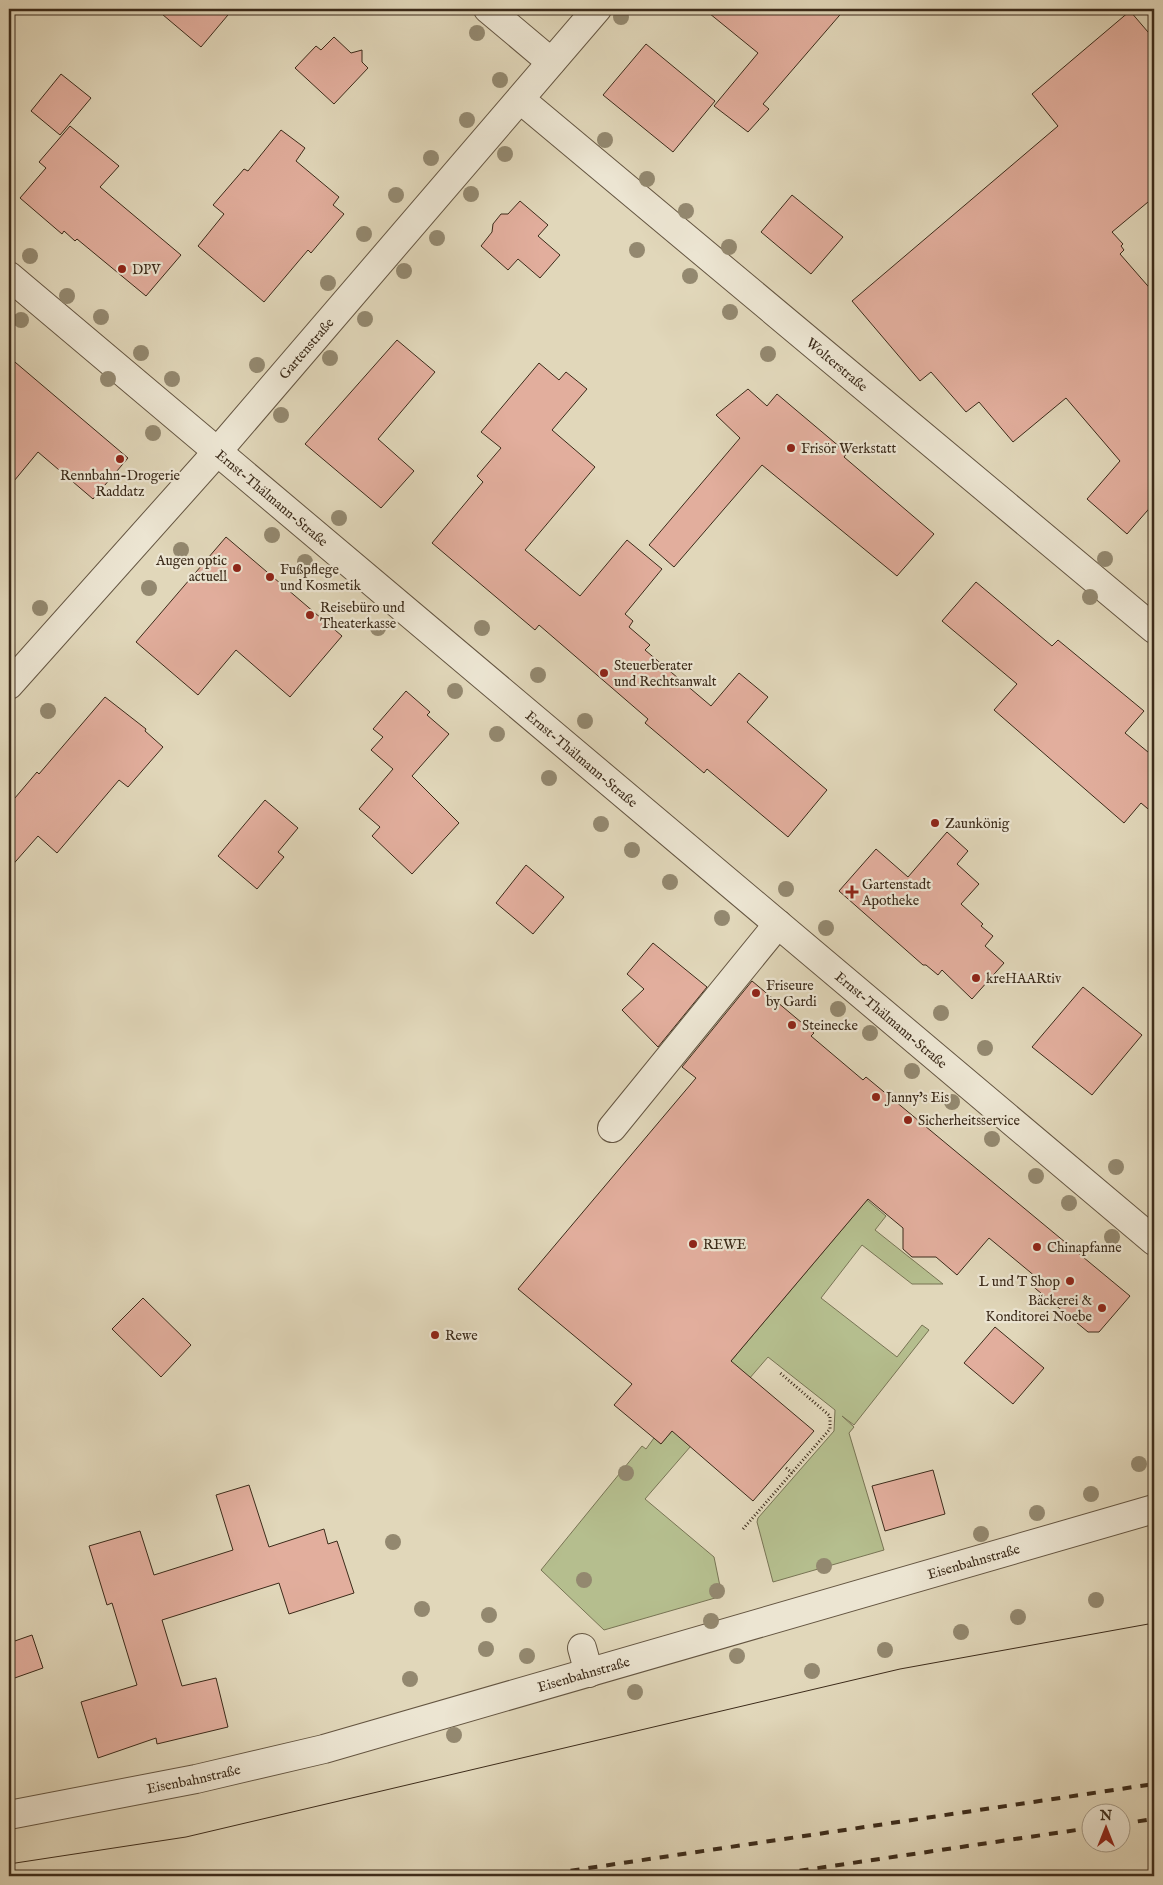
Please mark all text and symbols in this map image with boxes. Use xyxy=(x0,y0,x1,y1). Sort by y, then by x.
place label: DPV xyxy=(132,261,161,279)
marker: DPV xyxy=(116,263,128,275)
street label: Gartenstraße xyxy=(275,314,339,383)
street label: Wolterstraße xyxy=(802,334,871,396)
place label: Frisör Werkstatt xyxy=(801,440,896,458)
marker: Frisör Werkstatt xyxy=(785,442,797,454)
street label: Ernst-Thälmann-Straße xyxy=(212,446,332,551)
marker: Rennbahn-Drogerie Raddatz xyxy=(114,453,126,465)
place label: Rennbahn-Drogerie Raddatz xyxy=(60,467,181,501)
place label: Augen optic actuell xyxy=(155,552,227,586)
place label: Fußpflege und Kosmetik xyxy=(280,561,362,595)
marker: Augen optic actuell xyxy=(231,562,243,574)
marker: Fußpflege und Kosmetik xyxy=(264,571,276,583)
place label: Reisebüro und Theaterkasse xyxy=(320,599,405,633)
marker: Reisebüro und Theaterkasse xyxy=(304,609,316,621)
place label: Steuerberater und Rechtsanwalt xyxy=(614,657,717,691)
marker: Steuerberater und Rechtsanwalt xyxy=(598,667,610,679)
street label: Ernst-Thälmann-Straße xyxy=(521,707,641,812)
place label: Zaunkönig xyxy=(945,815,1010,833)
marker: Zaunkönig xyxy=(929,817,941,829)
place label: Gartenstadt Apotheke xyxy=(861,876,931,910)
marker: Gartenstadt Apotheke xyxy=(846,886,858,898)
street label: Ernst-Thälmann-Straße xyxy=(831,968,951,1073)
place label: kreHAARtiv xyxy=(986,970,1062,988)
marker: kreHAARtiv xyxy=(970,972,982,984)
place label: Friseure by Gardi xyxy=(766,977,817,1011)
marker: Friseure by Gardi xyxy=(750,987,762,999)
place label: Steinecke xyxy=(802,1017,858,1035)
marker: Steinecke xyxy=(786,1019,798,1031)
place label: Janny's Eis xyxy=(884,1089,949,1107)
marker: Janny's Eis xyxy=(870,1091,882,1103)
place label: Sicherheitsservice xyxy=(918,1112,1020,1130)
marker: Sicherheitsservice xyxy=(902,1114,914,1126)
place label: REWE xyxy=(703,1236,747,1254)
marker: REWE xyxy=(687,1238,699,1250)
place label: Chinapfanne xyxy=(1047,1239,1122,1257)
marker: Chinapfanne xyxy=(1031,1241,1043,1253)
place label: L und T Shop xyxy=(979,1273,1060,1291)
marker: L und T Shop xyxy=(1064,1275,1076,1287)
place label: Bäckerei & Konditorei Noebe xyxy=(986,1292,1093,1326)
marker: Bäckerei & Konditorei Noebe xyxy=(1096,1302,1108,1314)
place label: Rewe xyxy=(445,1327,478,1345)
marker: Rewe xyxy=(429,1329,441,1341)
street label: Eisenbahnstraße xyxy=(925,1540,1023,1584)
street label: Eisenbahnstraße xyxy=(535,1653,633,1697)
street label: Eisenbahnstraße xyxy=(145,1761,243,1798)
north arrow xyxy=(1080,1802,1130,1852)
text: N xyxy=(1099,1807,1112,1825)

